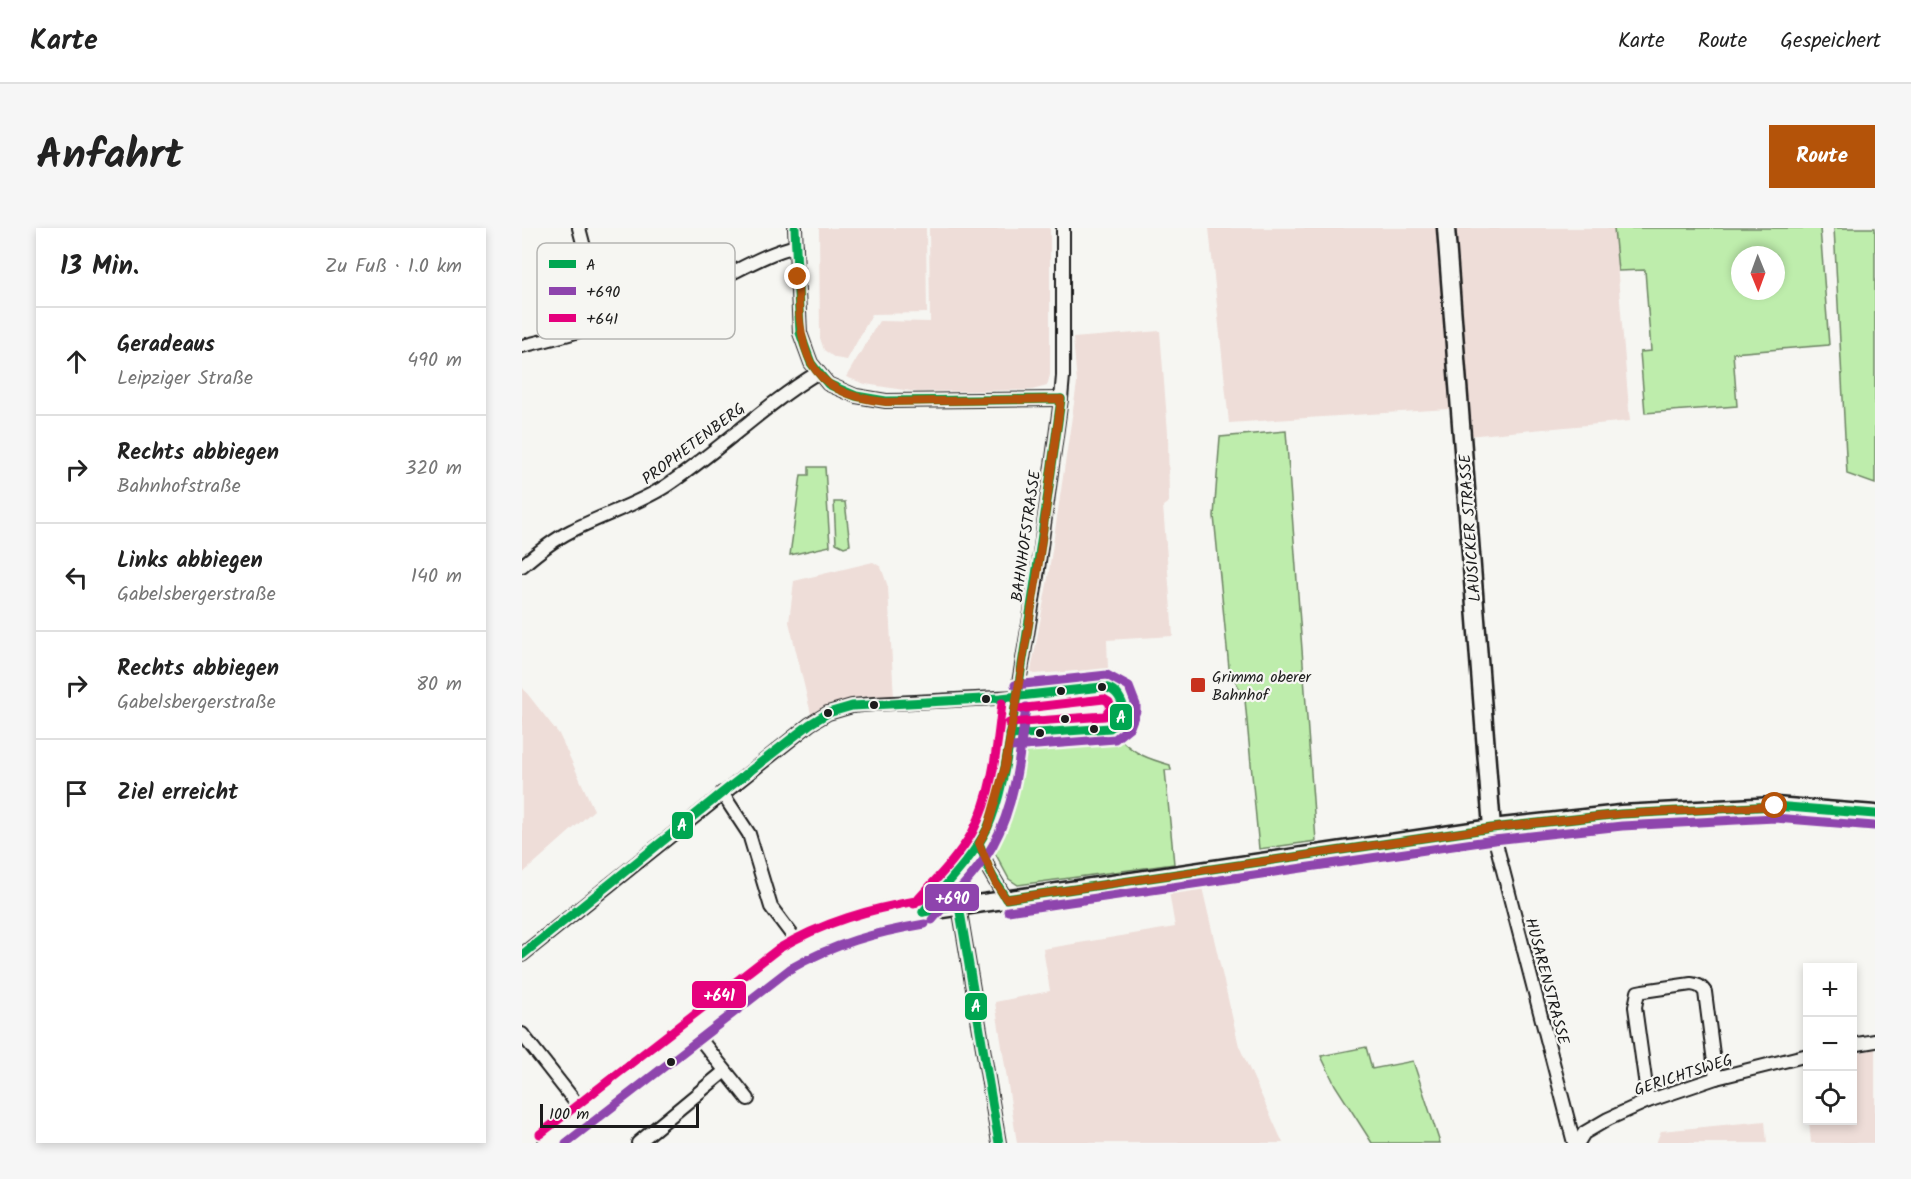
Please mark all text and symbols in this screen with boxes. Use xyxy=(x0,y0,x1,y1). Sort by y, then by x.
text: Karte xyxy=(30,19,98,64)
text: Karte xyxy=(1618,25,1665,58)
text: Route xyxy=(1698,25,1747,58)
text: Gespeichert xyxy=(1780,25,1881,58)
text: Anfahrt xyxy=(36,123,183,190)
button: Route xyxy=(1769,125,1875,188)
legend xyxy=(537,243,735,339)
text: 13 Min. xyxy=(60,246,139,288)
north arrow xyxy=(1731,246,1785,300)
text: Zu Fuß · 1.0 km xyxy=(325,251,462,283)
text: A xyxy=(586,253,596,278)
route end xyxy=(784,263,810,289)
text: +690 xyxy=(586,280,620,305)
text: +641 xyxy=(586,307,618,332)
text: Geradeaus xyxy=(117,328,215,363)
icon: ahead xyxy=(60,345,93,378)
text: 490 m xyxy=(407,345,462,377)
text: Leipziger Straße xyxy=(117,363,253,395)
street label: PROPHETENBERG xyxy=(637,397,751,492)
text: Rechts abbiegen xyxy=(117,436,279,471)
icon: right xyxy=(60,453,93,486)
text: 320 m xyxy=(405,453,462,485)
street label: LAUSICKER STRASSE xyxy=(1453,453,1488,603)
street label: BAHNHOFSTRASSE xyxy=(1005,468,1048,604)
text: Bahnhofstraße xyxy=(117,471,241,503)
text: Links abbiegen xyxy=(117,544,263,579)
icon: left xyxy=(60,561,93,594)
text: 140 m xyxy=(411,561,462,593)
text: Gabelsbergerstraße xyxy=(117,579,276,611)
text: Rechts abbiegen xyxy=(117,652,279,687)
place label: Grimma oberer Bahnhof xyxy=(1212,665,1313,708)
icon: right xyxy=(60,669,93,702)
text: 80 m xyxy=(416,669,462,701)
marker: Grimma oberer Bahnhof xyxy=(1189,676,1207,694)
unlabelled marker xyxy=(1096,681,1108,693)
unlabelled marker xyxy=(1055,685,1067,697)
text: Gabelsbergerstraße xyxy=(117,687,276,719)
unlabelled marker xyxy=(980,693,992,705)
unlabelled marker xyxy=(868,699,880,711)
line badge: A xyxy=(1109,703,1133,731)
text: A xyxy=(1116,706,1126,731)
unlabelled marker xyxy=(822,707,834,719)
unlabelled marker xyxy=(1059,713,1071,725)
unlabelled marker xyxy=(1088,723,1100,735)
unlabelled marker xyxy=(1034,727,1046,739)
text: Ziel erreicht xyxy=(117,776,238,811)
icon: arrive xyxy=(60,777,93,810)
route start xyxy=(1761,792,1787,818)
line badge: A xyxy=(671,811,694,840)
text: A xyxy=(677,814,687,839)
line badge: +690 xyxy=(924,883,980,912)
text: +690 xyxy=(935,887,970,912)
street label: HUSARENSTRASSE xyxy=(1518,915,1576,1048)
map controls xyxy=(1803,963,1857,1125)
button: + xyxy=(1803,963,1857,1017)
line badge: +641 xyxy=(691,980,747,1009)
text: +641 xyxy=(703,984,735,1009)
line badge: A xyxy=(964,992,988,1021)
text: A xyxy=(971,995,981,1020)
button: − xyxy=(1803,1017,1857,1071)
street label: GERICHTSWEG xyxy=(1631,1048,1736,1103)
unlabelled marker xyxy=(665,1056,677,1068)
button: locate xyxy=(1803,1071,1857,1125)
scale bar xyxy=(540,1101,699,1128)
text: 100 m xyxy=(549,1102,589,1127)

